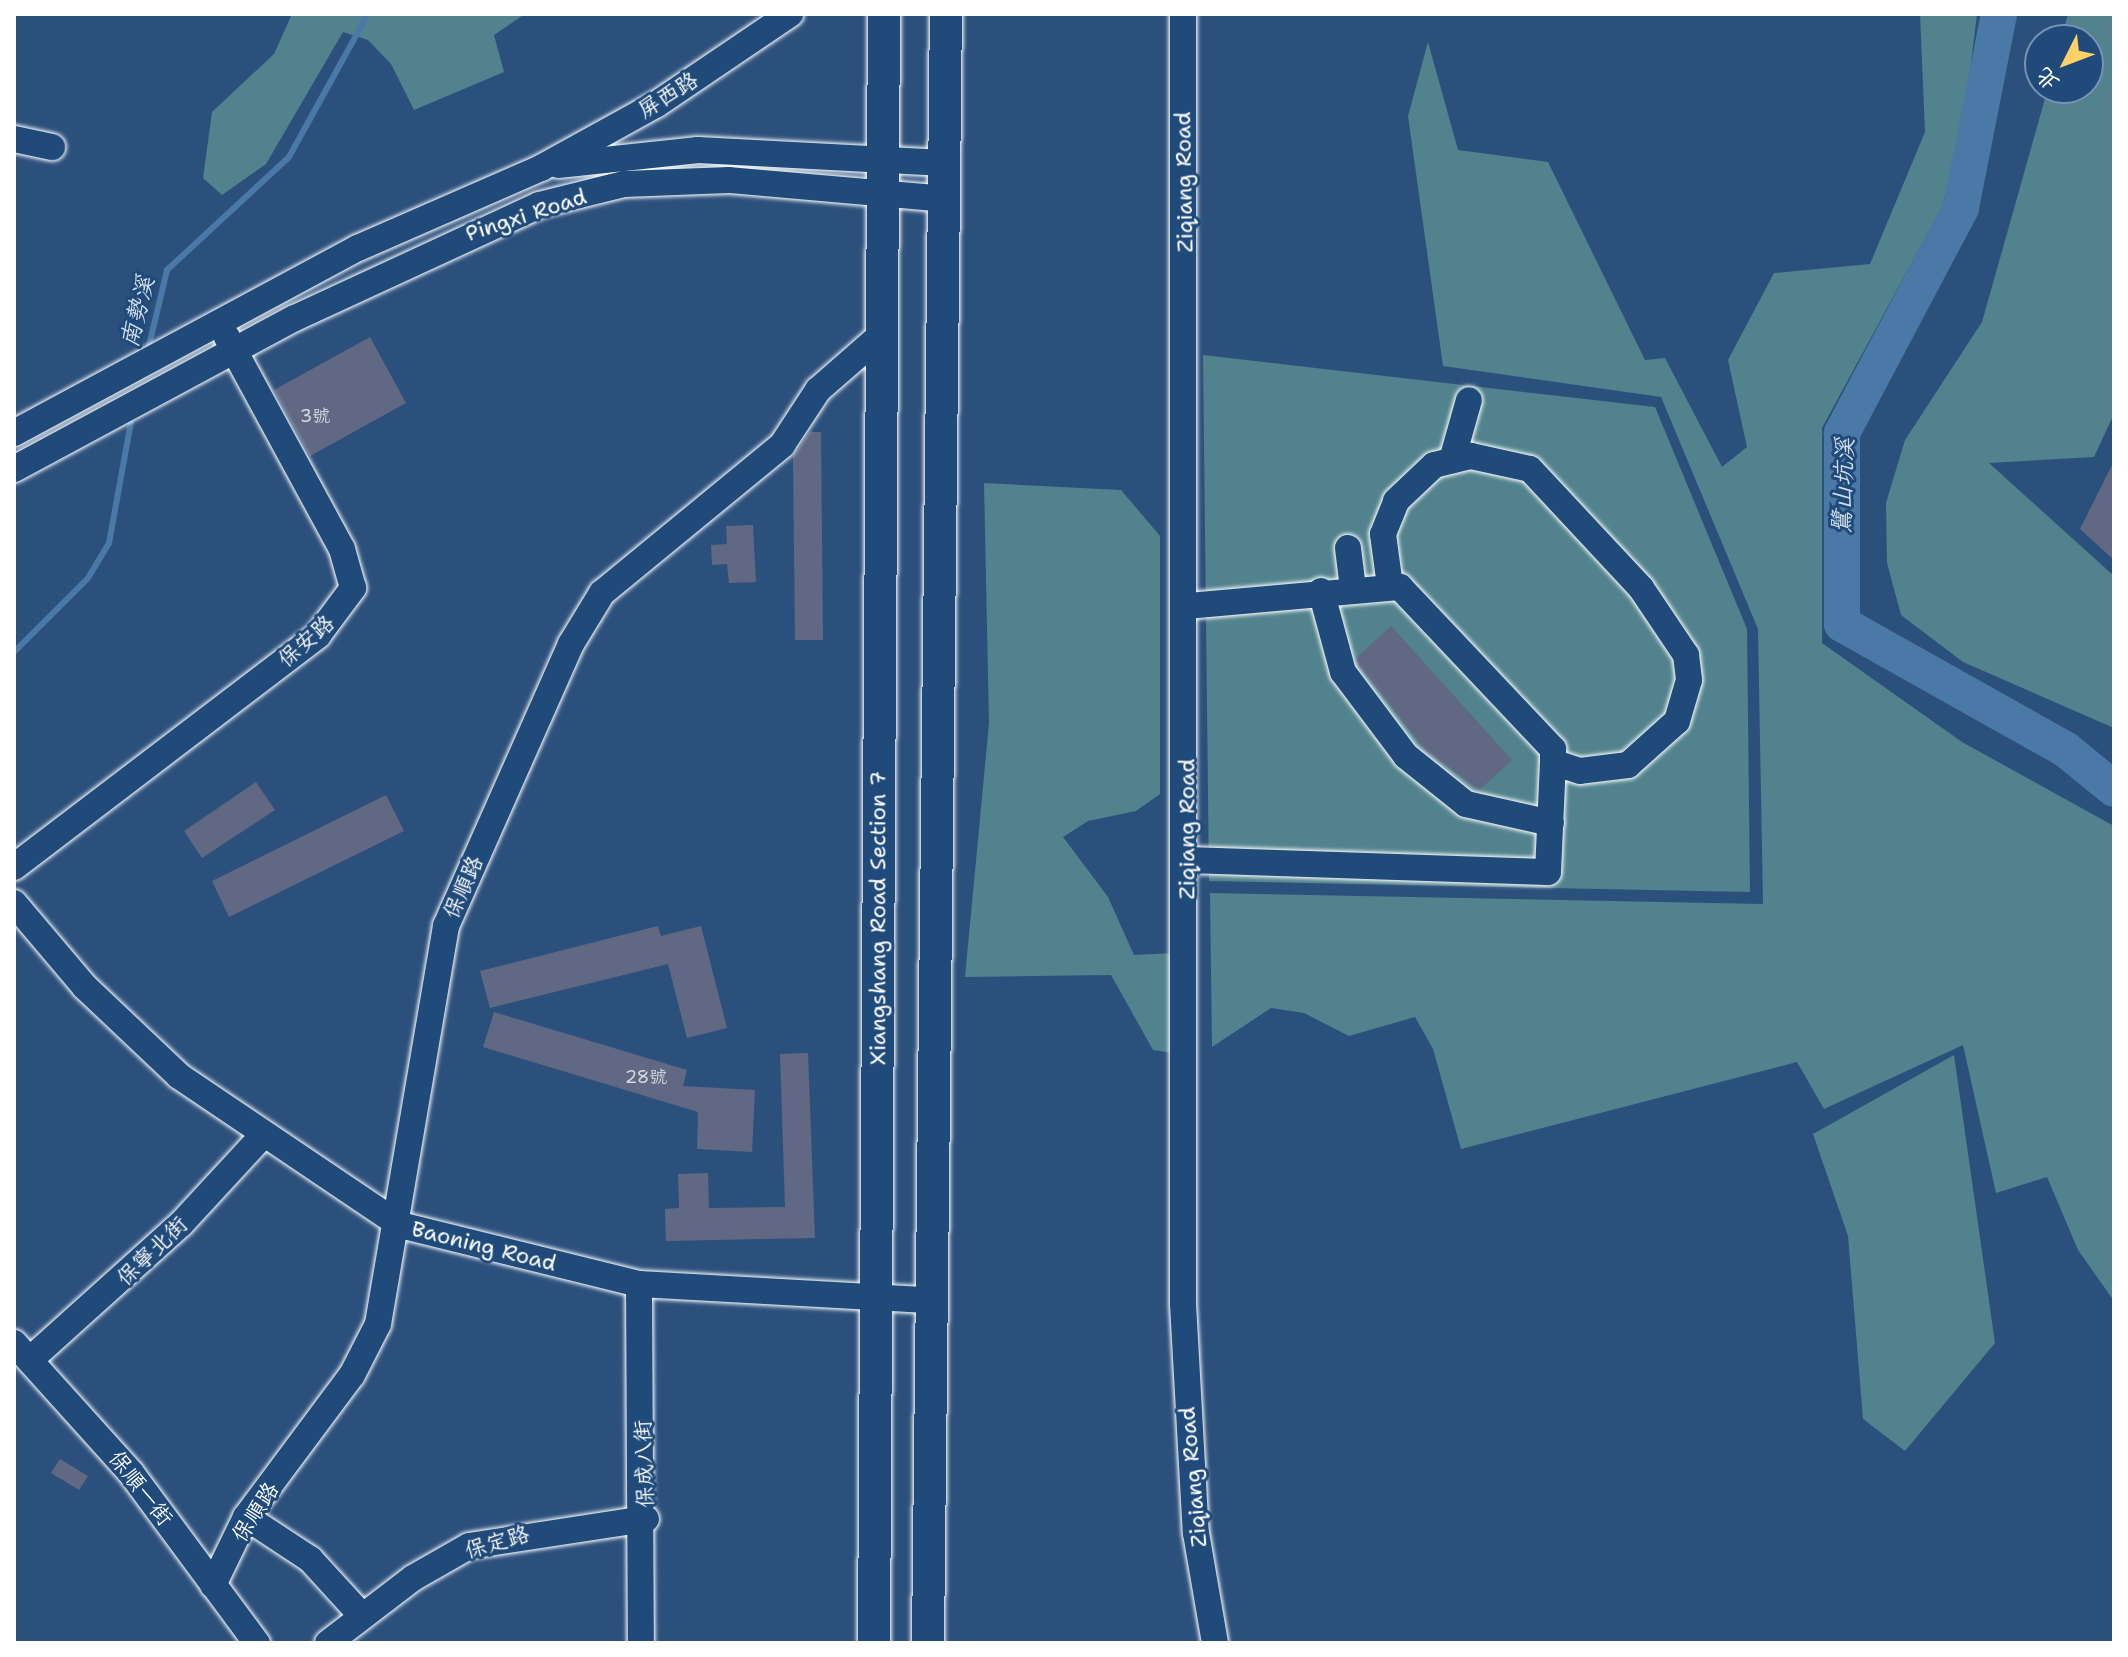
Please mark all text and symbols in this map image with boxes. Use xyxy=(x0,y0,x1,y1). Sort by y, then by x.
north arrow xyxy=(2024,24,2104,104)
text: 北 xyxy=(2029,61,2065,97)
street label: 屏西路 xyxy=(633,66,703,124)
street label: Ziqiang Road xyxy=(1170,111,1198,253)
street label: Pingxi Road xyxy=(462,183,590,247)
water label: 南勢溪 xyxy=(115,274,161,350)
house number: 3號 xyxy=(300,405,330,427)
water label: 鷺山坑溪 xyxy=(1828,438,1860,534)
street label: 保安路 xyxy=(272,609,340,673)
street label: Ziqiang Road xyxy=(1174,758,1200,900)
street label: Xiangshang Road Section 7 xyxy=(865,771,891,1065)
street label: 保順路 xyxy=(438,851,488,923)
house number: 28號 xyxy=(625,1066,667,1088)
street label: 保寧北街 xyxy=(111,1211,193,1291)
street label: Baoning Road xyxy=(409,1215,559,1277)
street label: Ziqiang Road xyxy=(1174,1406,1212,1548)
street label: 保成八街 xyxy=(629,1420,659,1508)
street label: 保順一街 xyxy=(104,1445,178,1531)
street label: 保順路 xyxy=(226,1477,284,1547)
street label: 保定路 xyxy=(462,1520,532,1564)

